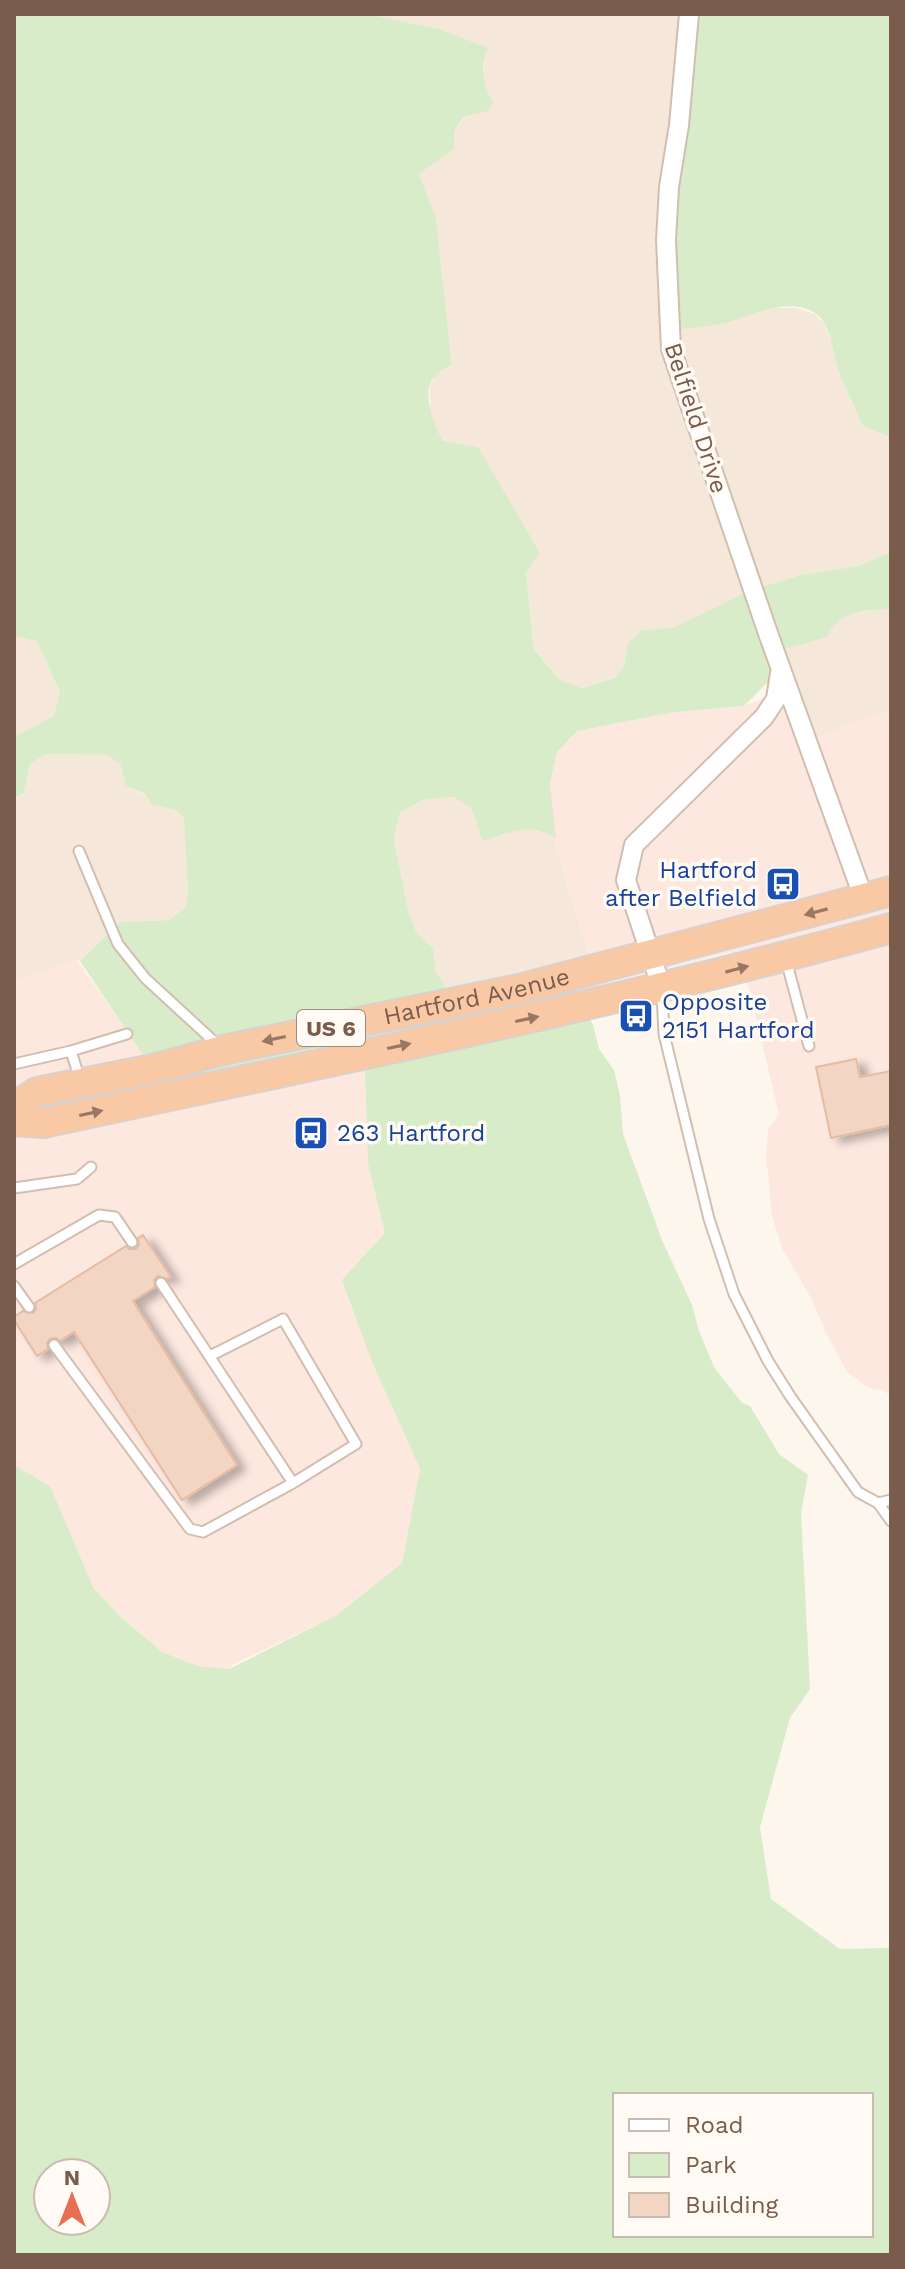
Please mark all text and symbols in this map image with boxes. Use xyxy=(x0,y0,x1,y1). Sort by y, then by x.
street label: Belfield Drive xyxy=(658,339,734,497)
place label: Hartford after Belfield xyxy=(605,856,757,912)
bus stop icon: Hartford after Belfield xyxy=(764,865,802,903)
one-way arrow xyxy=(803,906,828,918)
street label: Hartford Avenue xyxy=(381,962,573,1031)
one-way arrow xyxy=(725,962,750,974)
place label: Opposite 2151 Hartford xyxy=(662,988,815,1044)
bus stop icon: Opposite 2151 Hartford xyxy=(617,997,655,1035)
road number: US 6 xyxy=(297,1010,365,1046)
one-way arrow xyxy=(515,1012,540,1025)
one-way arrow xyxy=(261,1033,286,1046)
one-way arrow xyxy=(387,1039,412,1051)
one-way arrow xyxy=(78,1106,103,1119)
bus stop icon: 263 Hartford xyxy=(292,1114,330,1152)
place label: 263 Hartford xyxy=(337,1119,485,1147)
legend xyxy=(613,2093,873,2237)
text: Road xyxy=(685,2111,744,2139)
text: Park xyxy=(685,2151,737,2179)
north arrow xyxy=(32,2157,112,2237)
text: N xyxy=(64,2165,80,2190)
text: Building xyxy=(685,2191,778,2219)

